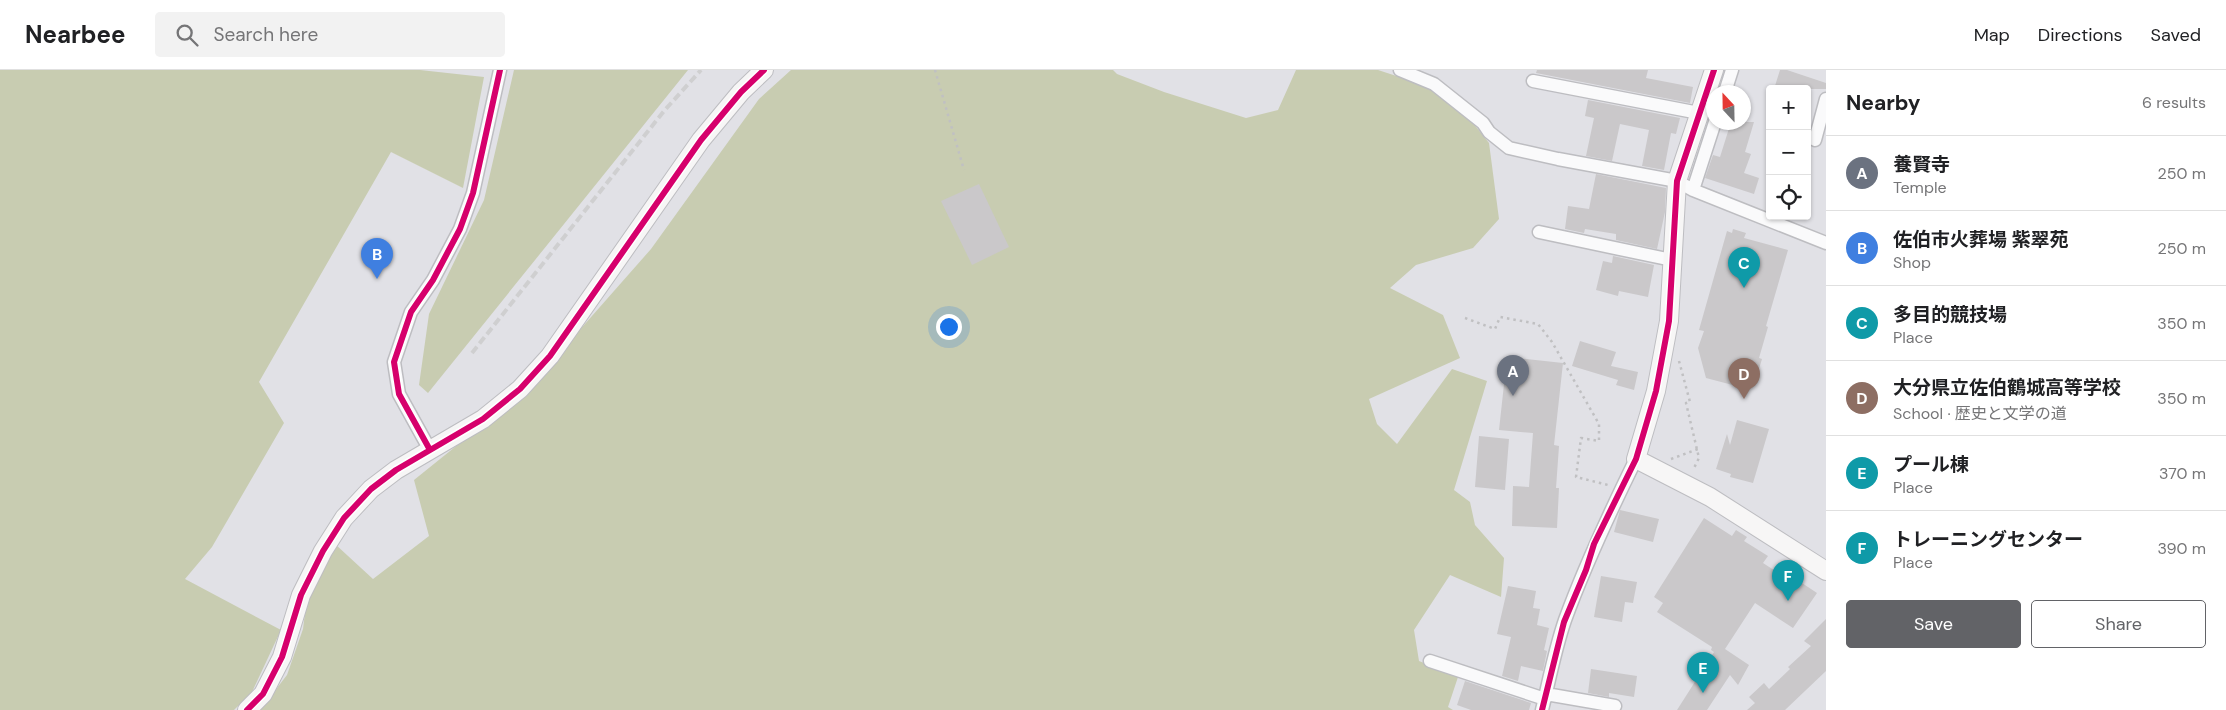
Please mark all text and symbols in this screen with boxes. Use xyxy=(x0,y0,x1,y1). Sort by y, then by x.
search box xyxy=(155,12,505,57)
text: Nearbee xyxy=(25,19,125,50)
icon: search xyxy=(173,21,201,49)
text: Search here xyxy=(213,22,318,47)
text: Map xyxy=(1974,23,2010,47)
text: Directions xyxy=(2038,23,2123,47)
text: Saved xyxy=(2151,23,2201,47)
north arrow xyxy=(1706,85,1751,130)
map controls xyxy=(1766,85,1811,220)
button: + xyxy=(1766,85,1811,130)
text: Nearby xyxy=(1846,89,1920,117)
text: 6 results xyxy=(2142,92,2206,113)
button: − xyxy=(1766,130,1811,175)
text: 養賢寺 xyxy=(1893,152,1950,177)
text: A xyxy=(1856,163,1868,184)
text: 250 m xyxy=(2158,163,2206,184)
button: locate xyxy=(1766,175,1811,220)
text: Temple xyxy=(1893,177,1947,198)
text: 佐伯市火葬場 紫翠苑 xyxy=(1893,227,2068,252)
pin: B xyxy=(361,238,393,279)
text: B xyxy=(1857,238,1867,259)
text: 250 m xyxy=(2158,238,2206,259)
pin: C xyxy=(1728,247,1760,288)
text: Shop xyxy=(1893,252,1931,273)
text: 多目的競技場 xyxy=(1893,302,2007,327)
text: C xyxy=(1856,313,1868,334)
text: 350 m xyxy=(2157,313,2206,334)
your location xyxy=(936,314,962,340)
text: Place xyxy=(1893,327,1933,348)
pin: A xyxy=(1497,355,1529,396)
pin: D xyxy=(1728,358,1760,399)
text: 大分県立佐伯鶴城高等学校 xyxy=(1893,375,2121,400)
text: D xyxy=(1856,388,1868,409)
text: 350 m xyxy=(2157,388,2206,409)
text: School · 歴史と文学の道 xyxy=(1893,403,2067,424)
text: プール棟 xyxy=(1893,452,1969,477)
text: E xyxy=(1857,463,1867,484)
text: 370 m xyxy=(2159,463,2206,484)
text: Place xyxy=(1893,477,1933,498)
text: トレーニングセンター xyxy=(1893,527,2083,552)
text: F xyxy=(1858,538,1866,559)
text: 390 m xyxy=(2158,538,2206,559)
text: Place xyxy=(1893,552,1933,573)
pin: F xyxy=(1772,560,1804,601)
button: Save xyxy=(1846,600,2021,648)
button: Share xyxy=(2031,600,2206,648)
pin: E xyxy=(1687,652,1719,693)

